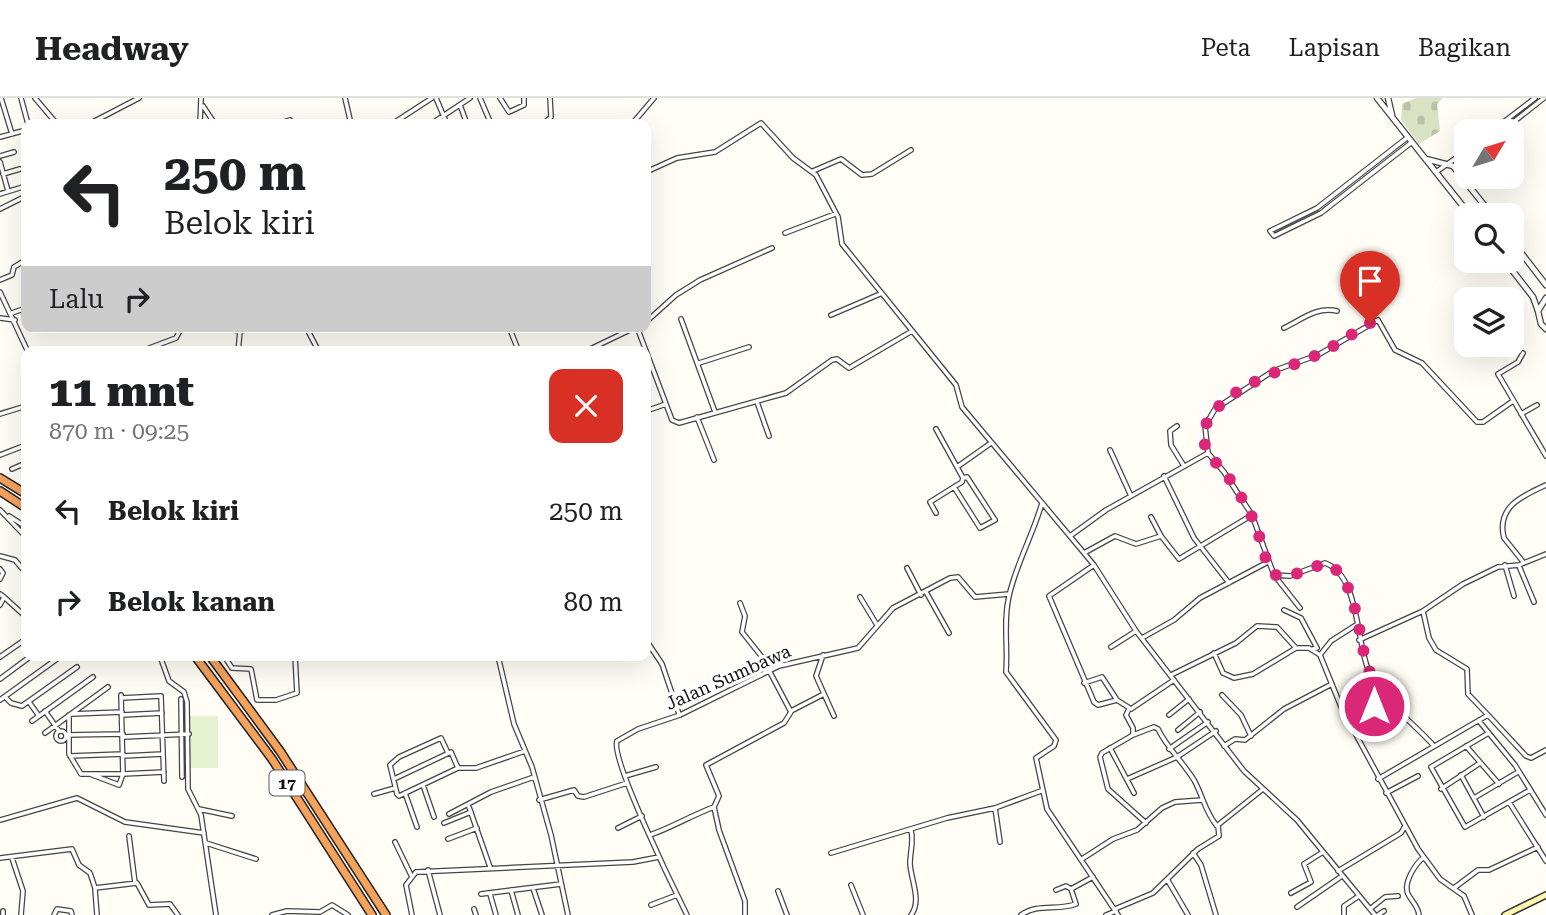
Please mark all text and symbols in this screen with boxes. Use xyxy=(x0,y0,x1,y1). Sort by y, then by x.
text: Headway xyxy=(35,29,189,68)
text: Peta xyxy=(1201,34,1251,62)
text: Lapisan xyxy=(1289,34,1380,62)
text: Bagikan xyxy=(1418,34,1511,62)
north arrow xyxy=(1454,119,1524,189)
map controls xyxy=(1454,119,1524,357)
text: 250 m xyxy=(164,145,306,202)
icon: left xyxy=(49,147,140,238)
button: search xyxy=(1454,203,1524,273)
text: Belok kiri xyxy=(164,204,315,242)
pin xyxy=(1340,251,1400,323)
icon: arrive xyxy=(1351,262,1389,300)
icon: right xyxy=(118,280,156,318)
text: Lalu xyxy=(49,284,104,314)
button: layers xyxy=(1454,287,1524,357)
text: 11 mnt xyxy=(49,367,194,416)
button: close xyxy=(549,369,623,443)
text: 870 m · 09:25 xyxy=(49,418,189,445)
icon: left xyxy=(49,492,87,530)
text: Belok kiri xyxy=(108,496,239,526)
text: 250 m xyxy=(549,496,623,526)
icon: right xyxy=(49,583,87,621)
text: Belok kanan xyxy=(108,587,275,617)
text: 80 m xyxy=(564,587,623,617)
street label: Jalan Sumbawa xyxy=(662,640,794,714)
position arrow xyxy=(1337,669,1411,743)
road number: 17 xyxy=(270,770,304,796)

